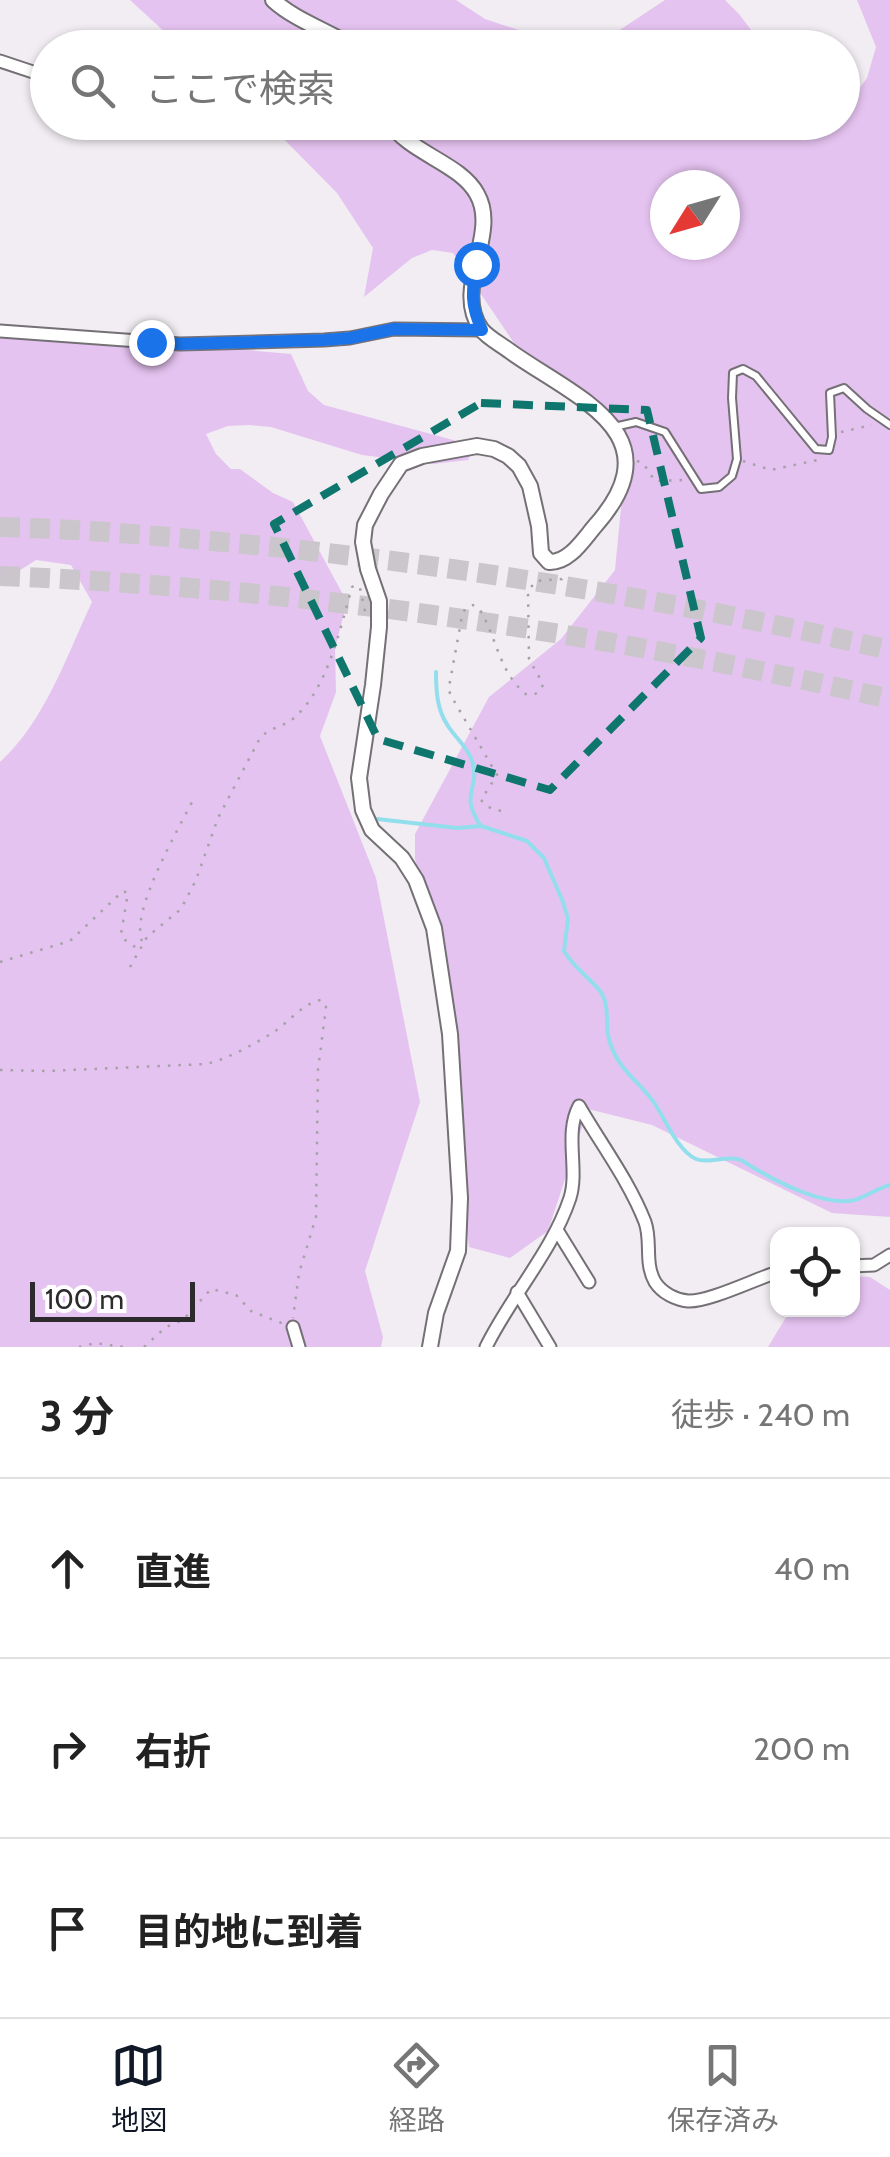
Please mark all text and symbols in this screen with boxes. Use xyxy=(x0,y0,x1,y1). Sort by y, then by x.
search box xyxy=(30,30,860,140)
icon: search xyxy=(65,58,120,113)
text: ここで検索 xyxy=(145,65,335,112)
north arrow xyxy=(650,170,740,260)
route start xyxy=(454,242,500,288)
route end xyxy=(129,320,175,366)
map controls xyxy=(770,1227,860,1317)
button: locate xyxy=(770,1227,860,1317)
scale bar xyxy=(30,1277,195,1322)
text: 100 m xyxy=(45,1282,124,1316)
text: 3 分 xyxy=(40,1390,114,1442)
text: 徒歩 · 240 m xyxy=(671,1395,850,1434)
icon: ahead xyxy=(40,1541,95,1596)
text: 直進 xyxy=(135,1548,211,1595)
text: 40 m xyxy=(774,1549,850,1588)
icon: right xyxy=(40,1721,95,1776)
text: 右折 xyxy=(135,1728,211,1775)
text: 200 m xyxy=(753,1729,850,1768)
icon: arrive xyxy=(40,1901,95,1956)
text: 目的地に到着 xyxy=(135,1908,363,1955)
tab: 地図 xyxy=(111,2038,167,2138)
tab: 経路 xyxy=(389,2038,445,2138)
tab: 保存済み xyxy=(667,2038,779,2138)

